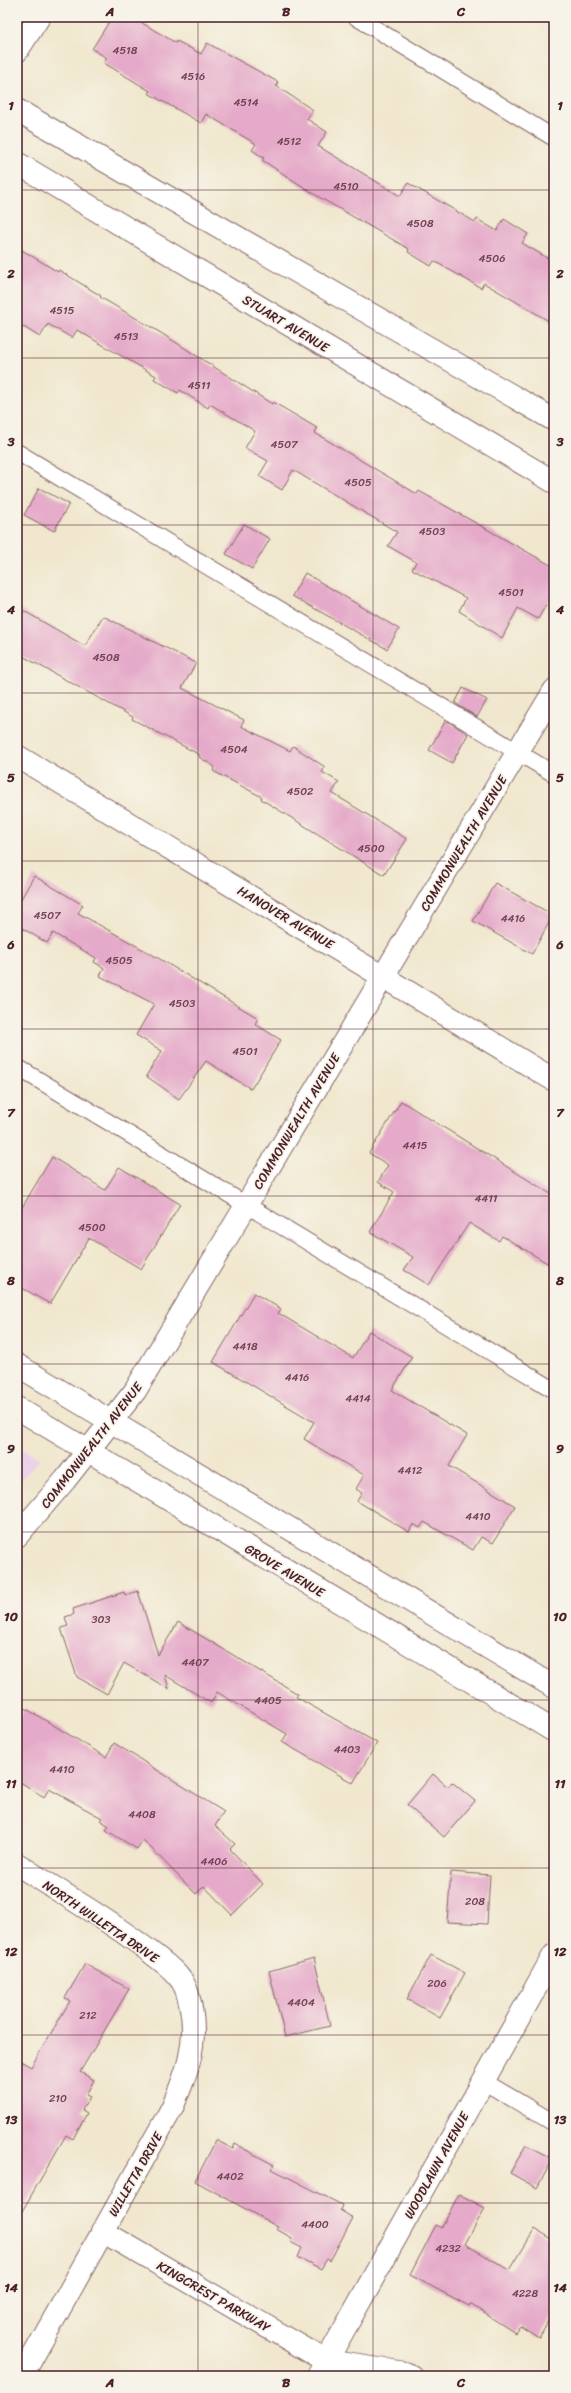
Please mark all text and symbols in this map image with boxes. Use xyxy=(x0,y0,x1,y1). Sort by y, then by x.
text: A xyxy=(105,0,114,23)
text: B xyxy=(282,0,291,23)
text: C xyxy=(456,0,466,23)
house number: 4518 xyxy=(113,41,138,60)
house number: 4516 xyxy=(181,67,205,86)
house number: 4514 xyxy=(233,93,259,112)
text: 1 xyxy=(8,94,14,117)
text: 1 xyxy=(557,94,563,117)
house number: 4512 xyxy=(277,132,302,151)
house number: 4510 xyxy=(333,177,359,196)
house number: 4508 xyxy=(406,214,434,233)
house number: 4506 xyxy=(479,249,505,268)
text: 2 xyxy=(6,262,15,285)
text: 2 xyxy=(555,262,564,285)
street label: STUART AVENUE xyxy=(238,288,334,359)
house number: 4515 xyxy=(49,301,75,320)
house number: 4513 xyxy=(114,327,138,346)
house number: 4511 xyxy=(187,376,211,395)
text: 3 xyxy=(6,430,15,453)
text: 3 xyxy=(555,430,564,453)
house number: 4507 xyxy=(271,435,298,454)
house number: 4505 xyxy=(344,473,372,492)
house number: 4503 xyxy=(419,522,445,541)
house number: 4501 xyxy=(498,583,524,602)
text: 4 xyxy=(6,598,16,621)
text: 4 xyxy=(555,598,565,621)
house number: 4508 xyxy=(92,648,120,667)
house number: 4504 xyxy=(220,740,248,759)
text: 5 xyxy=(7,766,15,789)
text: 5 xyxy=(556,766,564,789)
street label: COMMONWEALTH AVENUE xyxy=(414,770,514,916)
house number: 4502 xyxy=(287,782,314,801)
house number: 4500 xyxy=(357,839,385,858)
street label: HANOVER AVENUE xyxy=(233,879,339,956)
house number: 4507 xyxy=(34,906,61,925)
house number: 4416 xyxy=(501,909,525,928)
text: 6 xyxy=(6,933,15,956)
text: 6 xyxy=(555,933,564,956)
house number: 4505 xyxy=(105,951,133,970)
house number: 4503 xyxy=(169,994,195,1013)
house number: 4501 xyxy=(232,1042,258,1061)
street label: COMMONWEALTH AVENUE xyxy=(247,1048,347,1194)
text: 7 xyxy=(7,1101,16,1124)
text: 7 xyxy=(556,1101,565,1124)
house number: 4415 xyxy=(402,1136,428,1155)
house number: 4411 xyxy=(474,1189,498,1208)
house number: 4500 xyxy=(78,1218,106,1237)
text: 8 xyxy=(6,1269,15,1292)
text: 8 xyxy=(555,1269,564,1292)
house number: 4418 xyxy=(232,1337,258,1356)
house number: 4416 xyxy=(285,1368,309,1387)
street label: COMMONWEALTH AVENUE xyxy=(34,1376,149,1514)
house number: 4414 xyxy=(345,1389,371,1408)
text: 9 xyxy=(7,1437,15,1460)
text: 9 xyxy=(556,1437,564,1460)
house number: 4412 xyxy=(398,1461,423,1480)
house number: 4410 xyxy=(465,1507,491,1526)
street label: GROVE AVENUE xyxy=(240,1537,330,1604)
text: 10 xyxy=(4,1605,18,1628)
text: 10 xyxy=(553,1605,567,1628)
house number: 303 xyxy=(91,1610,111,1629)
house number: 4407 xyxy=(182,1653,209,1672)
house number: 4405 xyxy=(254,1691,282,1710)
house number: 4403 xyxy=(334,1740,360,1759)
house number: 4410 xyxy=(49,1760,75,1779)
text: 11 xyxy=(5,1772,17,1795)
text: 11 xyxy=(554,1772,566,1795)
house number: 4408 xyxy=(128,1805,156,1824)
house number: 4406 xyxy=(201,1852,227,1871)
street label: NORTH WILLETTA DRIVE xyxy=(38,1874,164,1969)
house number: 208 xyxy=(465,1892,485,1911)
text: 12 xyxy=(4,1940,18,1963)
text: 12 xyxy=(553,1940,567,1963)
house number: 206 xyxy=(427,1974,447,1993)
house number: 4404 xyxy=(287,1993,315,2012)
house number: 212 xyxy=(79,2006,97,2025)
house number: 210 xyxy=(49,2089,67,2108)
street label: WOODLAWN AVENUE xyxy=(397,2107,476,2223)
text: 13 xyxy=(5,2108,18,2131)
text: 13 xyxy=(554,2108,567,2131)
street label: WILLETTA DRIVE xyxy=(102,2127,169,2221)
house number: 4402 xyxy=(216,2167,244,2186)
house number: 4400 xyxy=(301,2215,329,2234)
house number: 4232 xyxy=(435,2239,461,2258)
street label: KINGCREST PARKWAY xyxy=(152,2254,276,2339)
text: 14 xyxy=(4,2276,19,2299)
text: 14 xyxy=(553,2276,568,2299)
house number: 4228 xyxy=(512,2284,538,2303)
text: A xyxy=(105,2371,114,2393)
text: B xyxy=(282,2371,291,2393)
text: C xyxy=(456,2371,466,2393)

